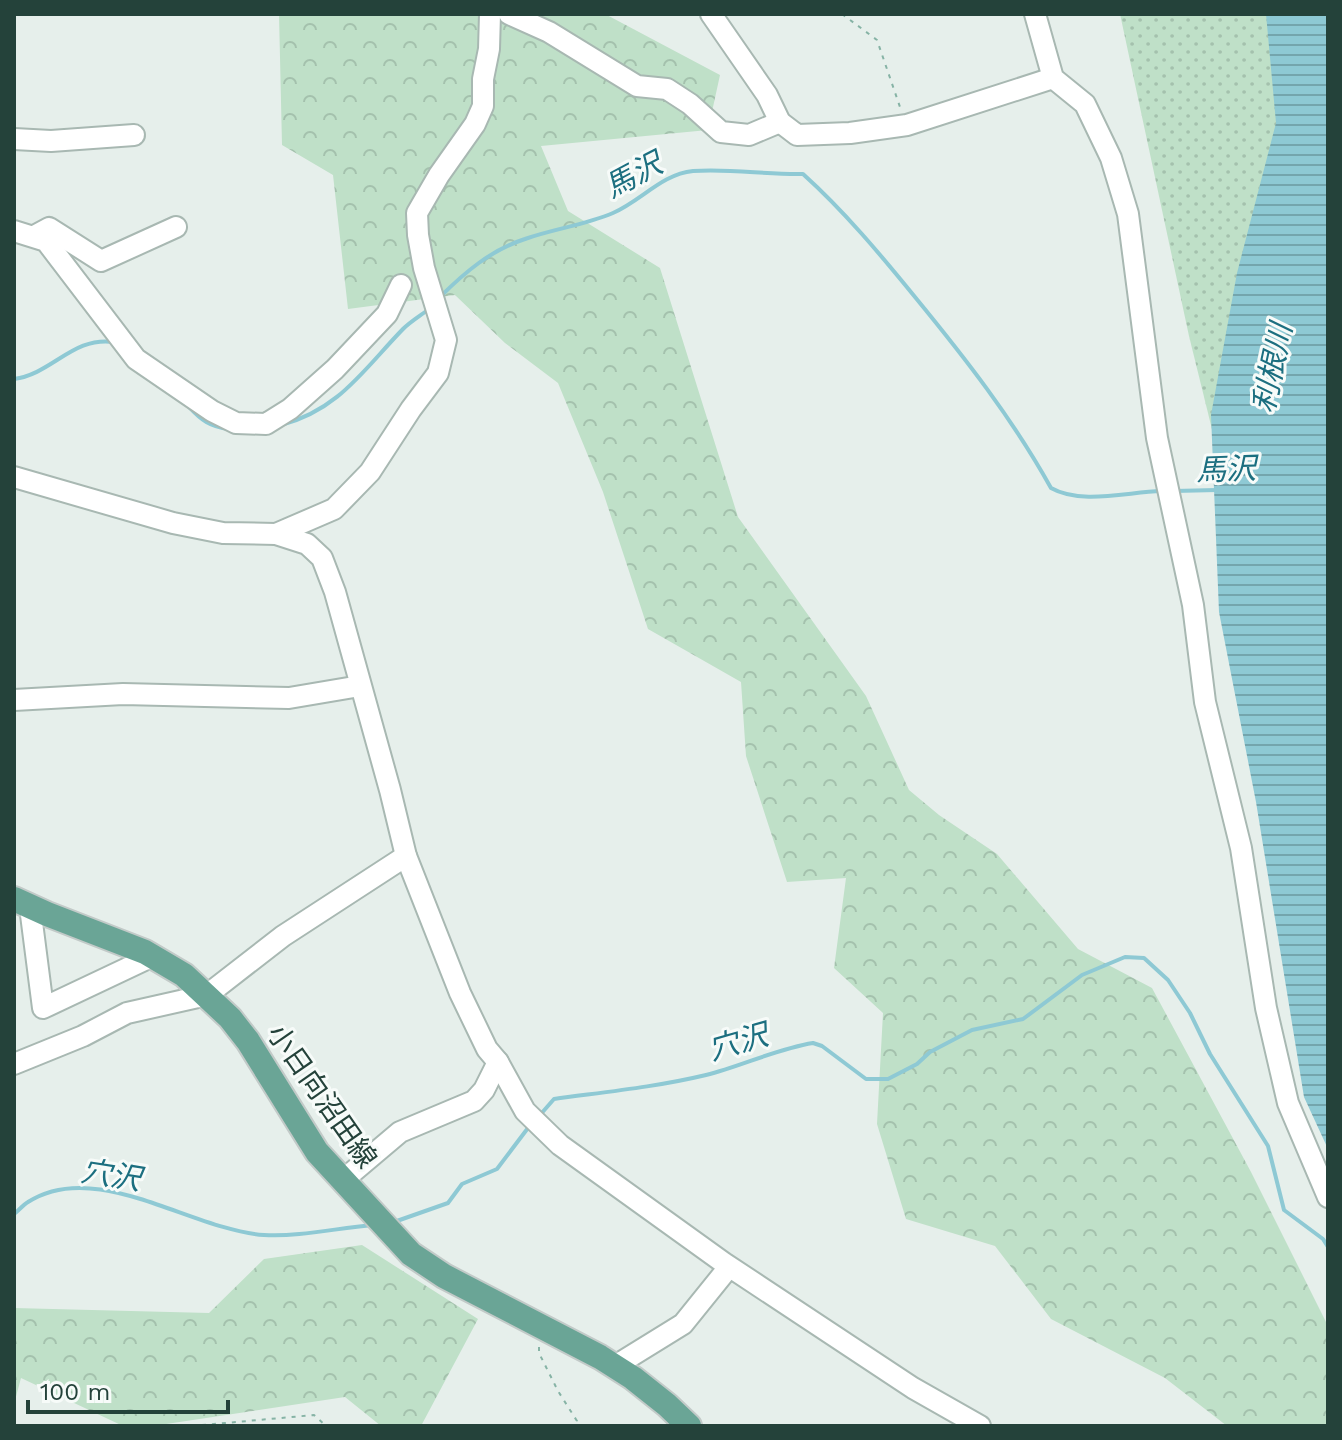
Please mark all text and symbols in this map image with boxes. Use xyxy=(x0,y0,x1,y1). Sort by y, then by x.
water label: 馬沢 xyxy=(598,144,671,205)
water label: 利根川 xyxy=(1246,317,1299,416)
water label: 馬沢 xyxy=(1195,450,1261,488)
water label: 穴沢 xyxy=(704,1016,776,1067)
street label: 小日向沼田線 xyxy=(260,1018,384,1174)
water label: 穴沢 xyxy=(79,1153,147,1198)
scale bar xyxy=(28,1364,228,1414)
text: 100 m xyxy=(40,1378,110,1406)

